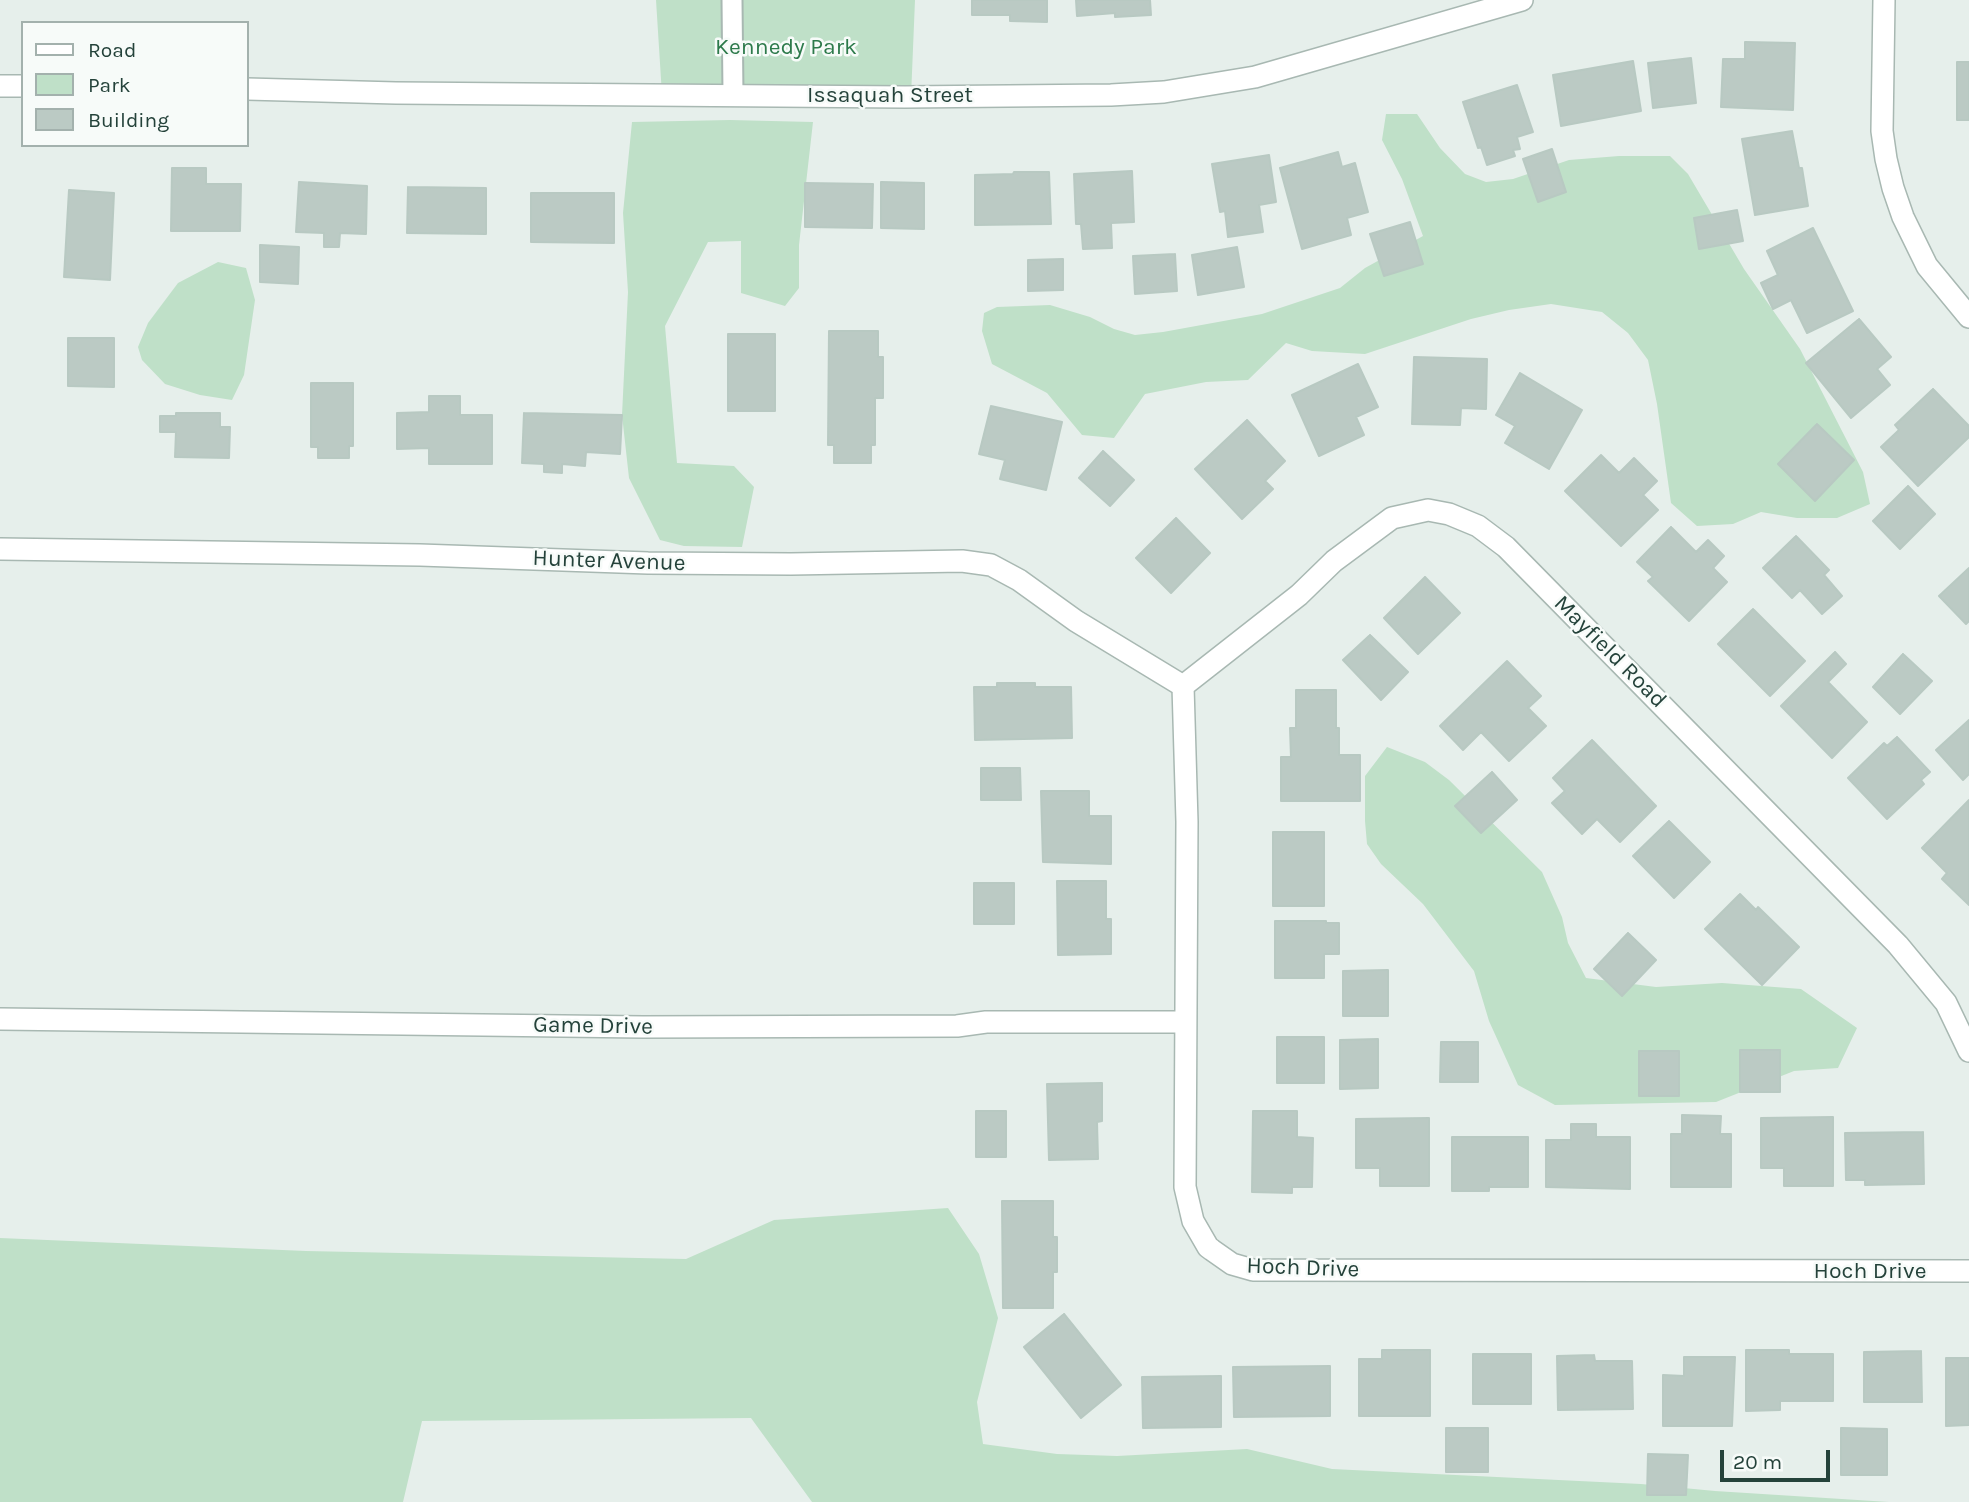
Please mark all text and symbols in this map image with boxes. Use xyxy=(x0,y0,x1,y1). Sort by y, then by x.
legend xyxy=(21,21,248,147)
park label: Kennedy Park xyxy=(715,33,857,61)
text: Road xyxy=(88,38,136,62)
text: Park xyxy=(88,73,131,97)
street label: Issaquah Street xyxy=(807,81,973,109)
text: Building xyxy=(88,108,169,132)
street label: Hunter Avenue xyxy=(532,545,686,577)
street label: Mayfield Road xyxy=(1548,590,1672,714)
street label: Game Drive xyxy=(533,1011,653,1041)
street label: Hoch Drive xyxy=(1246,1252,1360,1284)
street label: Hoch Drive xyxy=(1814,1257,1926,1285)
scale bar xyxy=(1724,1436,1834,1480)
text: 20 m xyxy=(1733,1450,1782,1474)

